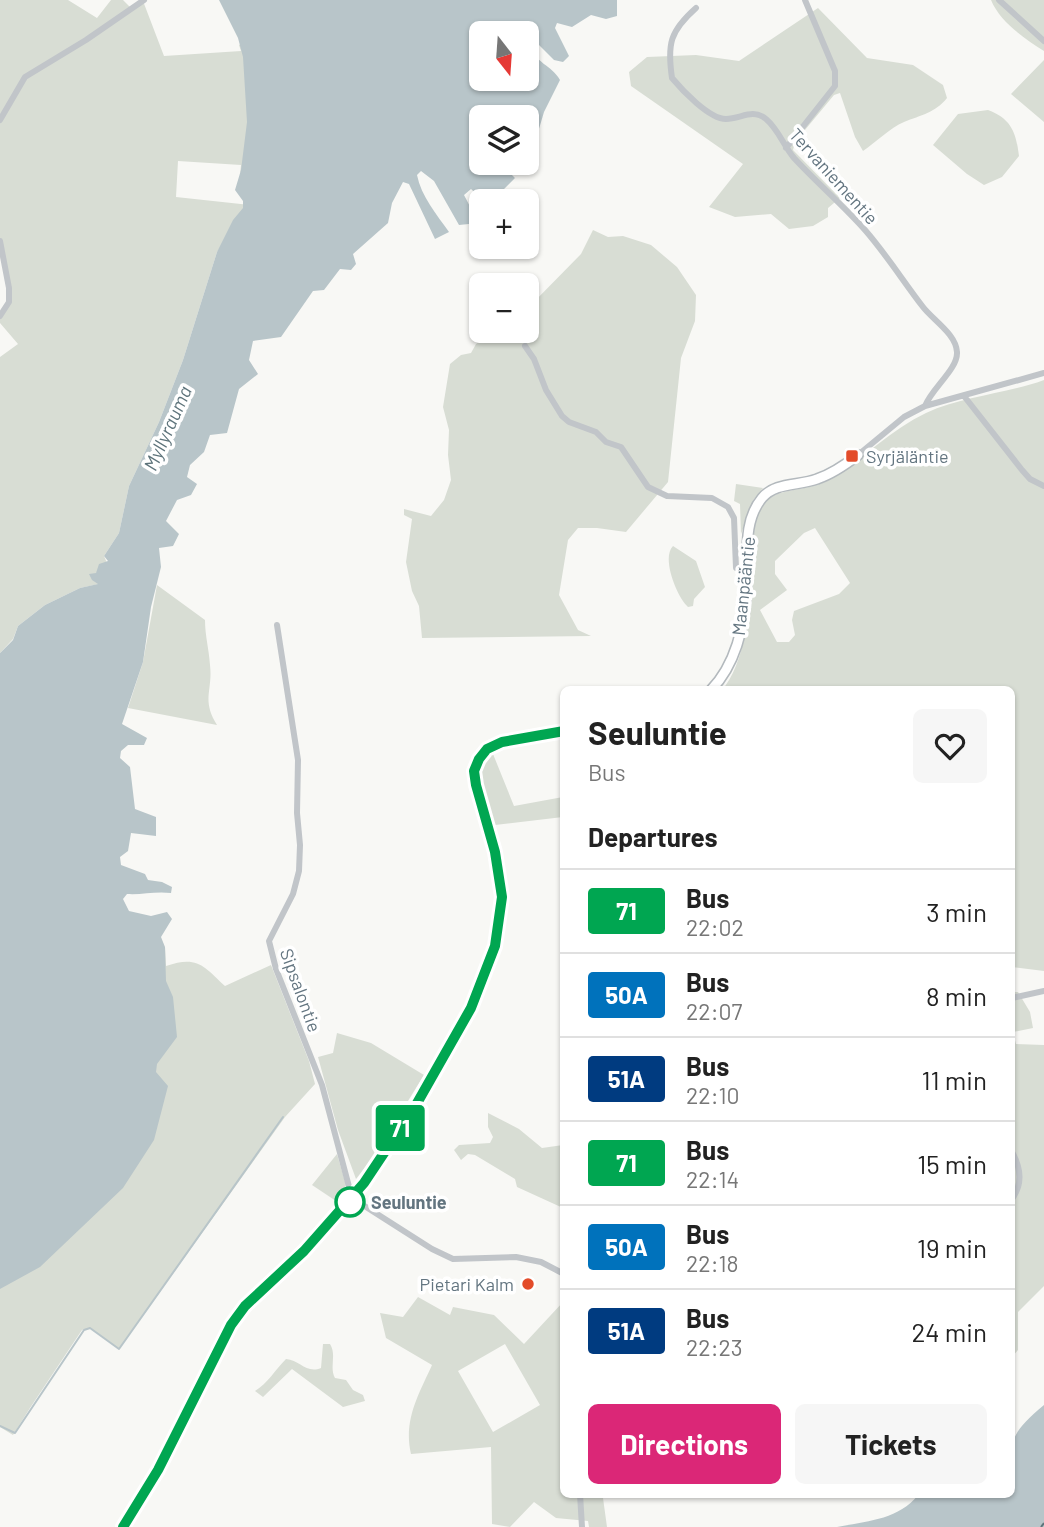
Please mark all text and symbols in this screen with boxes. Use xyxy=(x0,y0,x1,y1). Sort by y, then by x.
north arrow xyxy=(469,21,539,91)
map controls xyxy=(469,21,539,343)
button: layers xyxy=(469,105,539,175)
street label: Tervaniementie xyxy=(785,123,883,229)
button: + xyxy=(469,189,539,259)
button: − xyxy=(469,273,539,343)
water label: Myllyrauma xyxy=(138,382,196,474)
place label: Syrjäläntie xyxy=(866,445,949,467)
marker: Syrjäläntie xyxy=(844,448,860,464)
street label: Maanpääntie xyxy=(727,535,759,637)
button: heart xyxy=(913,709,987,783)
text: Seuluntie xyxy=(588,712,727,752)
text: Bus xyxy=(588,758,626,786)
text: Departures xyxy=(588,821,718,852)
text: Bus xyxy=(686,882,729,913)
text: 71 xyxy=(616,896,637,925)
text: 3 min xyxy=(926,896,987,927)
text: 22:02 xyxy=(686,913,744,941)
street label: Sipsalontie xyxy=(276,945,326,1035)
text: Bus xyxy=(686,966,729,997)
text: 50A xyxy=(605,980,648,1009)
text: 8 min xyxy=(926,980,987,1011)
text: 22:07 xyxy=(686,997,742,1025)
text: Bus xyxy=(686,1050,729,1081)
text: 51A xyxy=(608,1064,645,1093)
text: 11 min xyxy=(921,1064,987,1095)
text: 22:10 xyxy=(686,1081,740,1109)
line badge: 71 xyxy=(368,1105,432,1151)
text: 71 xyxy=(390,1113,410,1142)
text: Bus xyxy=(686,1134,729,1165)
text: 71 xyxy=(616,1148,637,1177)
text: 15 min xyxy=(917,1148,987,1179)
text: 22:14 xyxy=(686,1165,739,1193)
marker: Seuluntie xyxy=(335,1187,365,1217)
place label: Seuluntie xyxy=(371,1191,447,1213)
text: Bus xyxy=(686,1218,729,1249)
text: 50A xyxy=(605,1232,648,1261)
text: 19 min xyxy=(917,1232,987,1263)
text: 22:18 xyxy=(686,1249,739,1277)
place label: Pietari Kalm xyxy=(420,1273,514,1295)
marker: Pietari Kalm xyxy=(520,1276,536,1292)
text: Bus xyxy=(686,1302,729,1333)
text: 51A xyxy=(608,1316,645,1345)
text: 24 min xyxy=(911,1316,987,1347)
text: 22:23 xyxy=(686,1333,743,1361)
button: Directions xyxy=(588,1404,781,1484)
button: Tickets xyxy=(795,1404,987,1484)

